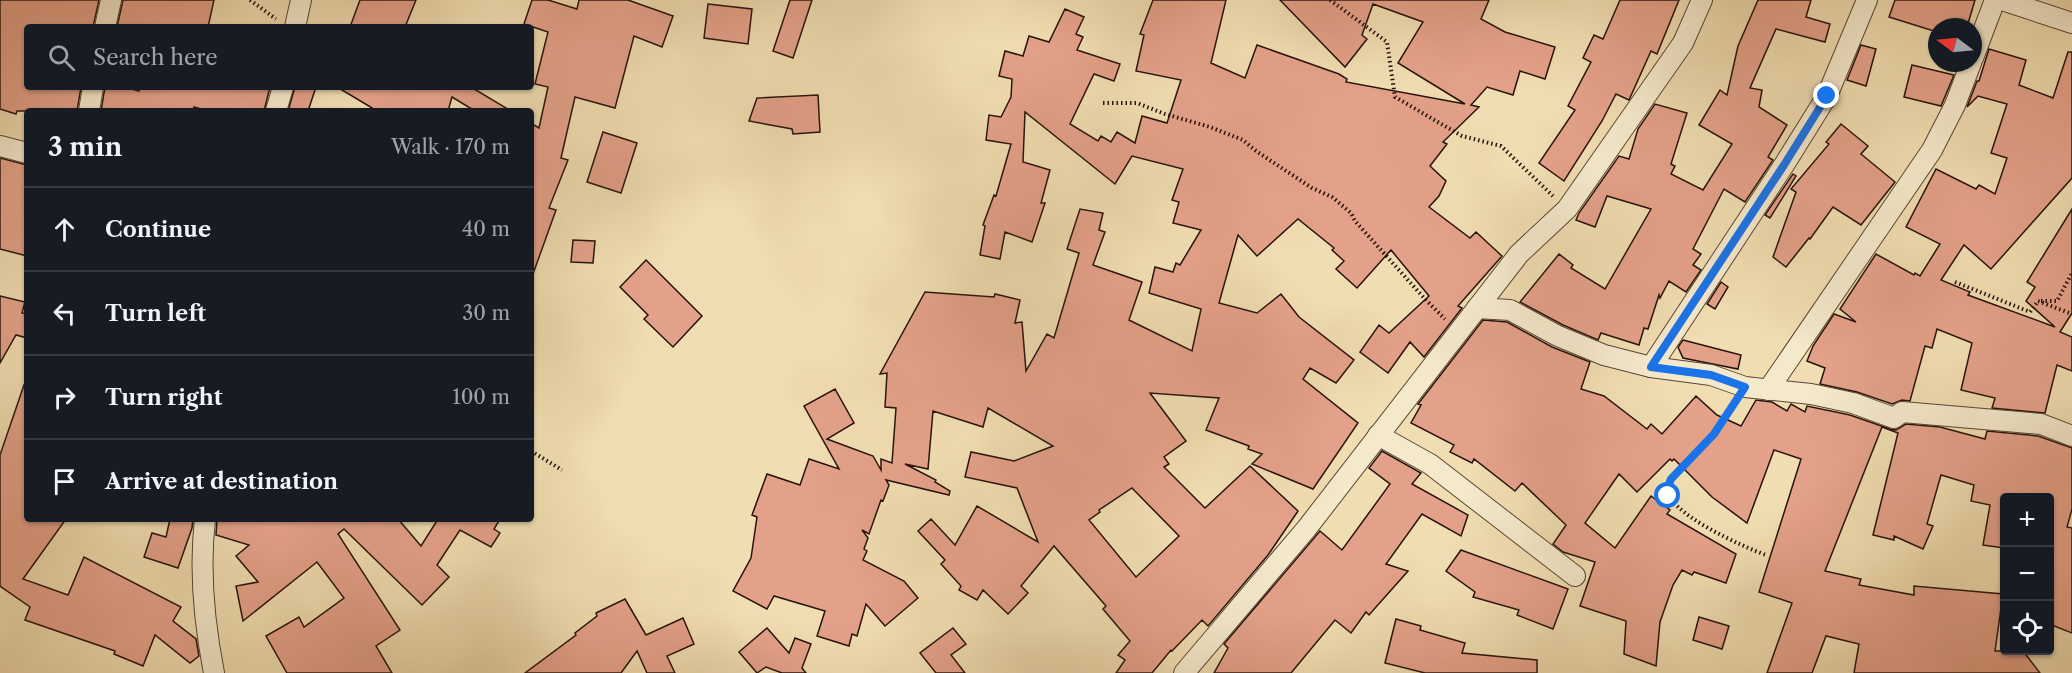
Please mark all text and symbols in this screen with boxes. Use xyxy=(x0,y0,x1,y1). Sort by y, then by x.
north arrow xyxy=(1928,18,1982,72)
search box xyxy=(24,24,534,90)
icon: search xyxy=(45,41,78,74)
text: Search here xyxy=(93,44,218,71)
route end xyxy=(1813,82,1839,108)
text: 3 min xyxy=(48,131,122,163)
text: Walk · 170 m xyxy=(391,135,510,159)
icon: ahead xyxy=(48,213,81,246)
text: Continue xyxy=(105,216,211,243)
text: 40 m xyxy=(462,217,510,241)
icon: left xyxy=(48,297,81,330)
text: Turn left xyxy=(105,300,206,327)
text: 30 m xyxy=(462,301,510,325)
icon: right xyxy=(48,381,81,414)
text: Turn right xyxy=(105,384,223,411)
text: 100 m xyxy=(452,385,510,409)
icon: arrive xyxy=(48,465,81,498)
text: Arrive at destination xyxy=(105,468,338,495)
route start xyxy=(1654,482,1680,508)
map controls xyxy=(2000,493,2054,655)
button: + xyxy=(2000,493,2054,547)
button: − xyxy=(2000,547,2054,601)
button: locate xyxy=(2000,601,2054,655)

